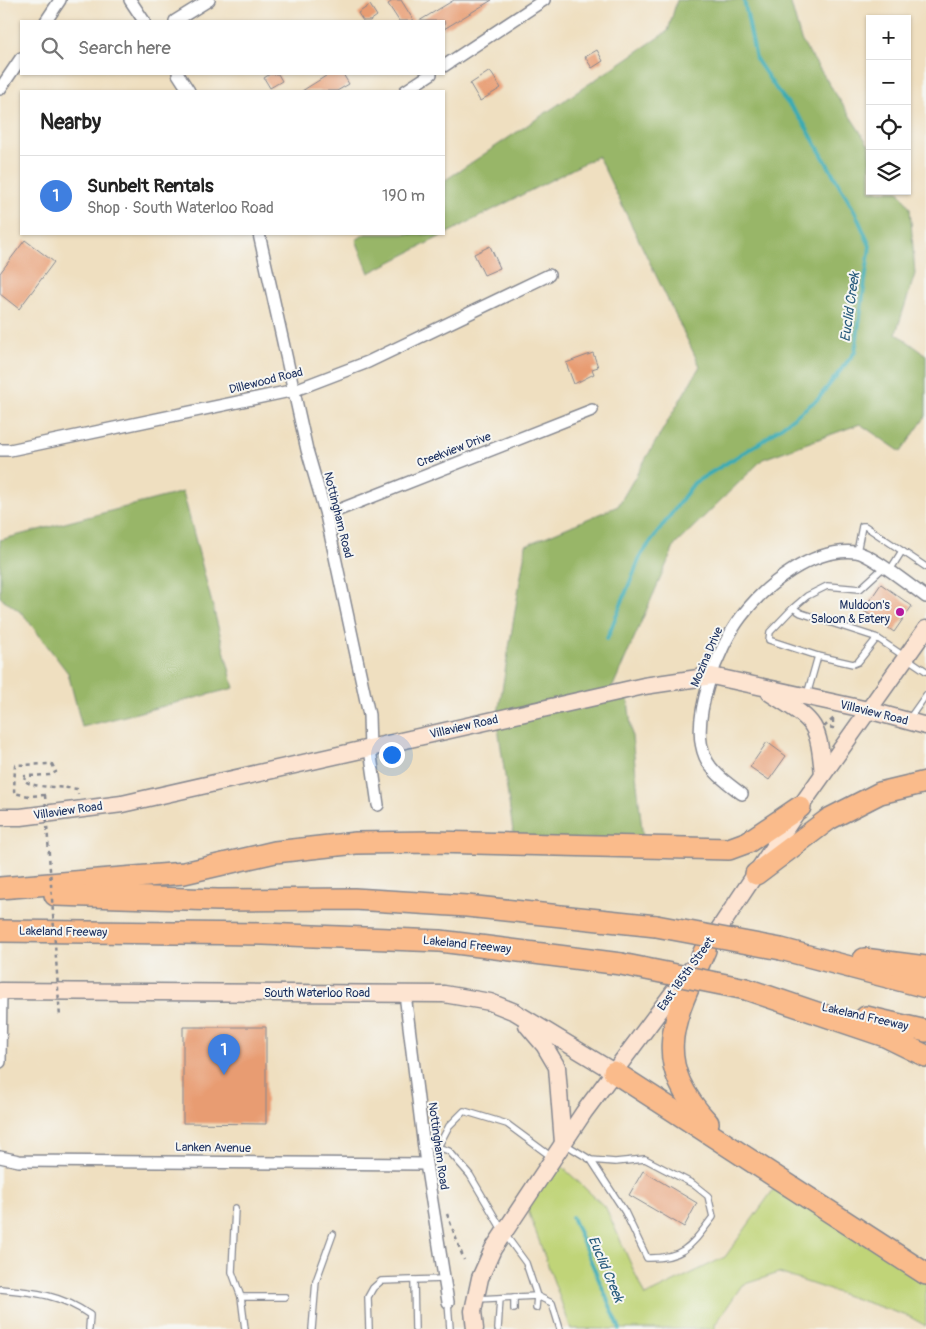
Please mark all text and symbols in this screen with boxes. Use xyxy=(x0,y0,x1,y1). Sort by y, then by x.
map controls xyxy=(866,15,911,195)
button: + xyxy=(866,15,911,60)
search box xyxy=(20,20,445,75)
icon: search xyxy=(38,34,66,62)
text: Search here xyxy=(78,36,171,60)
button: − xyxy=(866,60,911,105)
button: locate xyxy=(866,105,911,150)
text: Nearby xyxy=(40,109,101,136)
button: layers xyxy=(866,150,911,195)
text: Sunbelt Rentals xyxy=(87,174,213,198)
text: 1 xyxy=(53,186,59,206)
text: 190 m xyxy=(382,186,425,206)
text: Shop · South Waterloo Road xyxy=(87,198,274,218)
water label: Euclid Creek xyxy=(837,270,863,343)
street label: Dillewood Road xyxy=(227,365,305,397)
street label: Creekview Drive xyxy=(415,429,493,471)
street label: Nottingham Road xyxy=(320,470,356,560)
place label: Muldoon's Saloon & Eatery xyxy=(811,598,891,627)
marker: Muldoon's Saloon & Eatery xyxy=(894,606,906,618)
street label: Mozina Drive xyxy=(688,625,726,689)
street label: Villaview Road xyxy=(838,697,910,729)
street label: Villaview Road xyxy=(428,712,500,742)
your location xyxy=(379,742,405,768)
street label: Villaview Road xyxy=(32,799,104,823)
street label: Lakeland Freeway xyxy=(19,924,107,940)
street label: Lakeland Freeway xyxy=(422,933,512,957)
street label: East 185th Street xyxy=(654,934,718,1014)
street label: South Waterloo Road xyxy=(264,986,370,1001)
street label: Lakeland Freeway xyxy=(820,1000,910,1034)
pin: 1 xyxy=(208,1034,240,1075)
street label: Nottingham Road xyxy=(424,1101,452,1191)
street label: Lanken Avenue xyxy=(175,1140,251,1156)
water label: Euclid Creek xyxy=(584,1233,628,1306)

